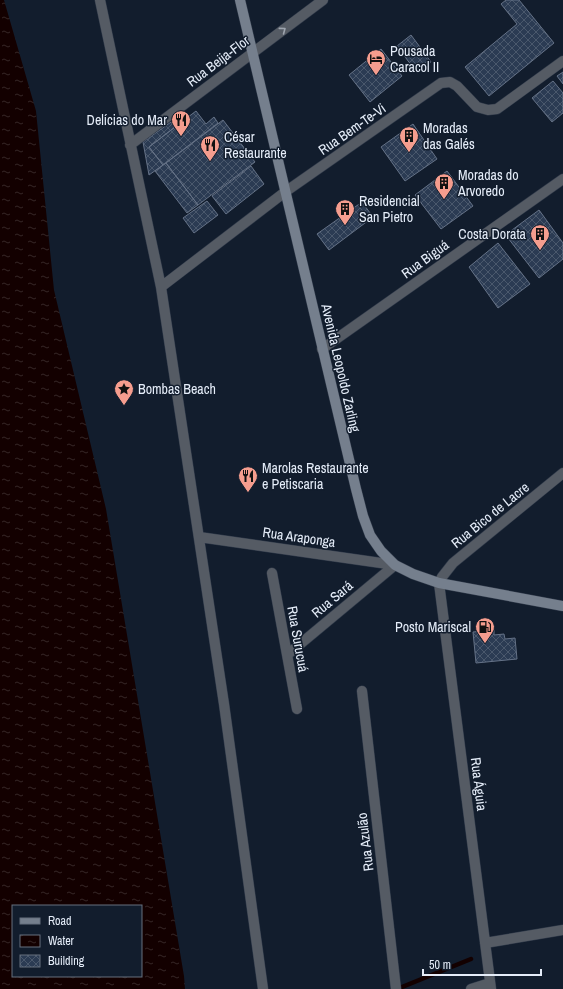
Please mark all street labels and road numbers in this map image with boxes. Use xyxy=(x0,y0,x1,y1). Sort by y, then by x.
street label: Rua Beija-Flor xyxy=(183,31,253,90)
street label: Rua Bem-Te-Vi xyxy=(315,99,389,159)
street label: Rua Biguá xyxy=(398,235,453,282)
street label: Avenida Leopoldo Zarling xyxy=(317,301,365,435)
street label: Rua Bico de Lacre xyxy=(447,478,533,552)
street label: Rua Araponga xyxy=(261,523,337,551)
street label: Rua Sará xyxy=(308,576,357,621)
street label: Rua Surucuá xyxy=(283,604,313,674)
street label: Rua Águia xyxy=(467,756,491,812)
street label: Rua Azulão xyxy=(352,812,378,872)

